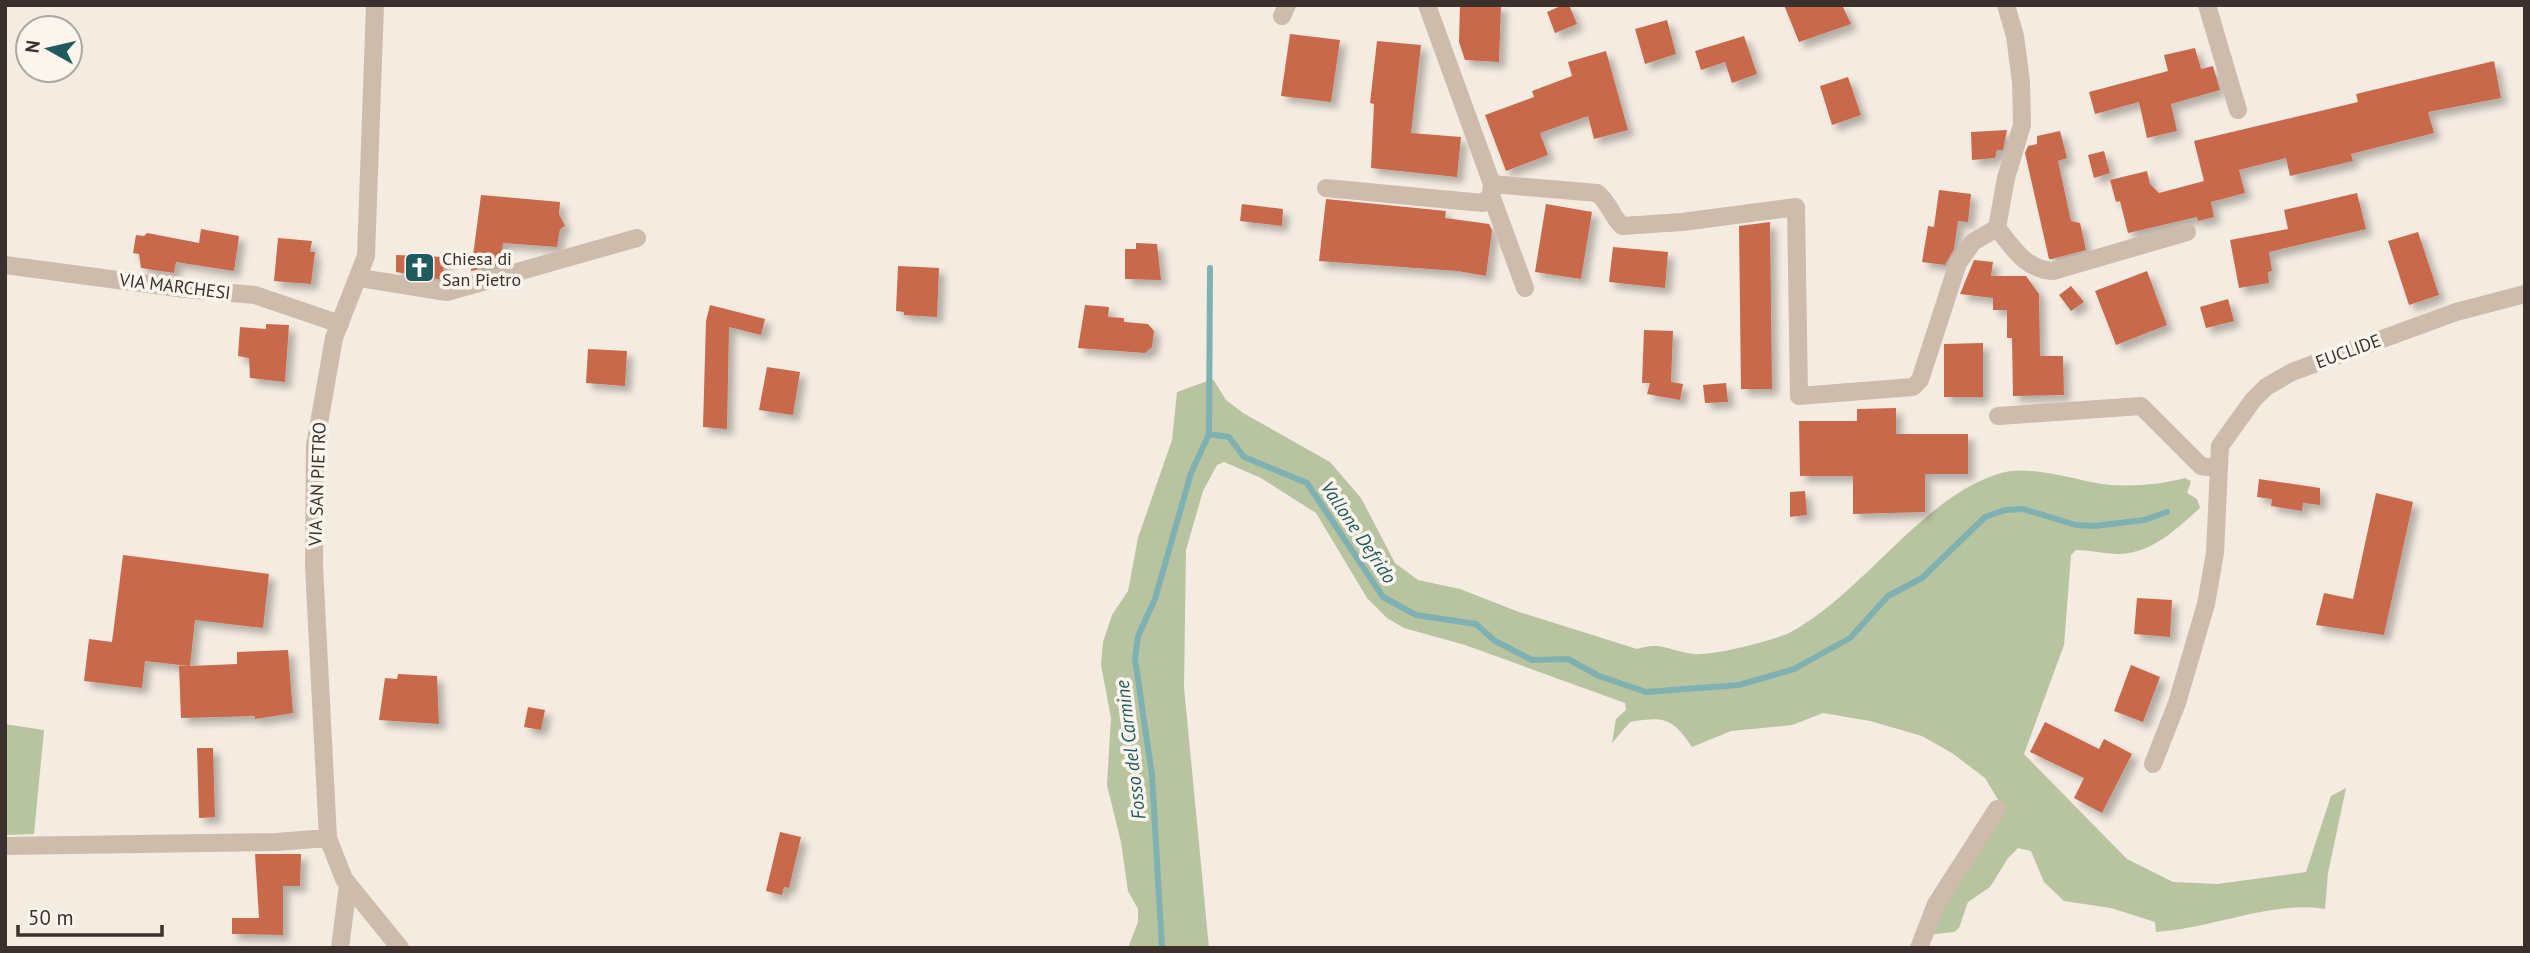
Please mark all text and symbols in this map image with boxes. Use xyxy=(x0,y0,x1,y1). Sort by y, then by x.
north arrow xyxy=(14,14,84,84)
text: N xyxy=(19,39,45,54)
place label: Chiesa di San Pietro xyxy=(442,247,521,291)
church icon: Chiesa di San Pietro xyxy=(402,251,436,285)
street label: VIA MARCHESI xyxy=(117,268,232,304)
street label: EUCLIDE xyxy=(2312,329,2384,373)
street label: VIA SAN PIETRO xyxy=(303,422,331,547)
water label: Vallone Defrido xyxy=(1316,476,1402,588)
water label: Fosso del Carmine xyxy=(1110,679,1150,821)
scale bar xyxy=(18,894,161,938)
text: 50 m xyxy=(28,904,74,931)

